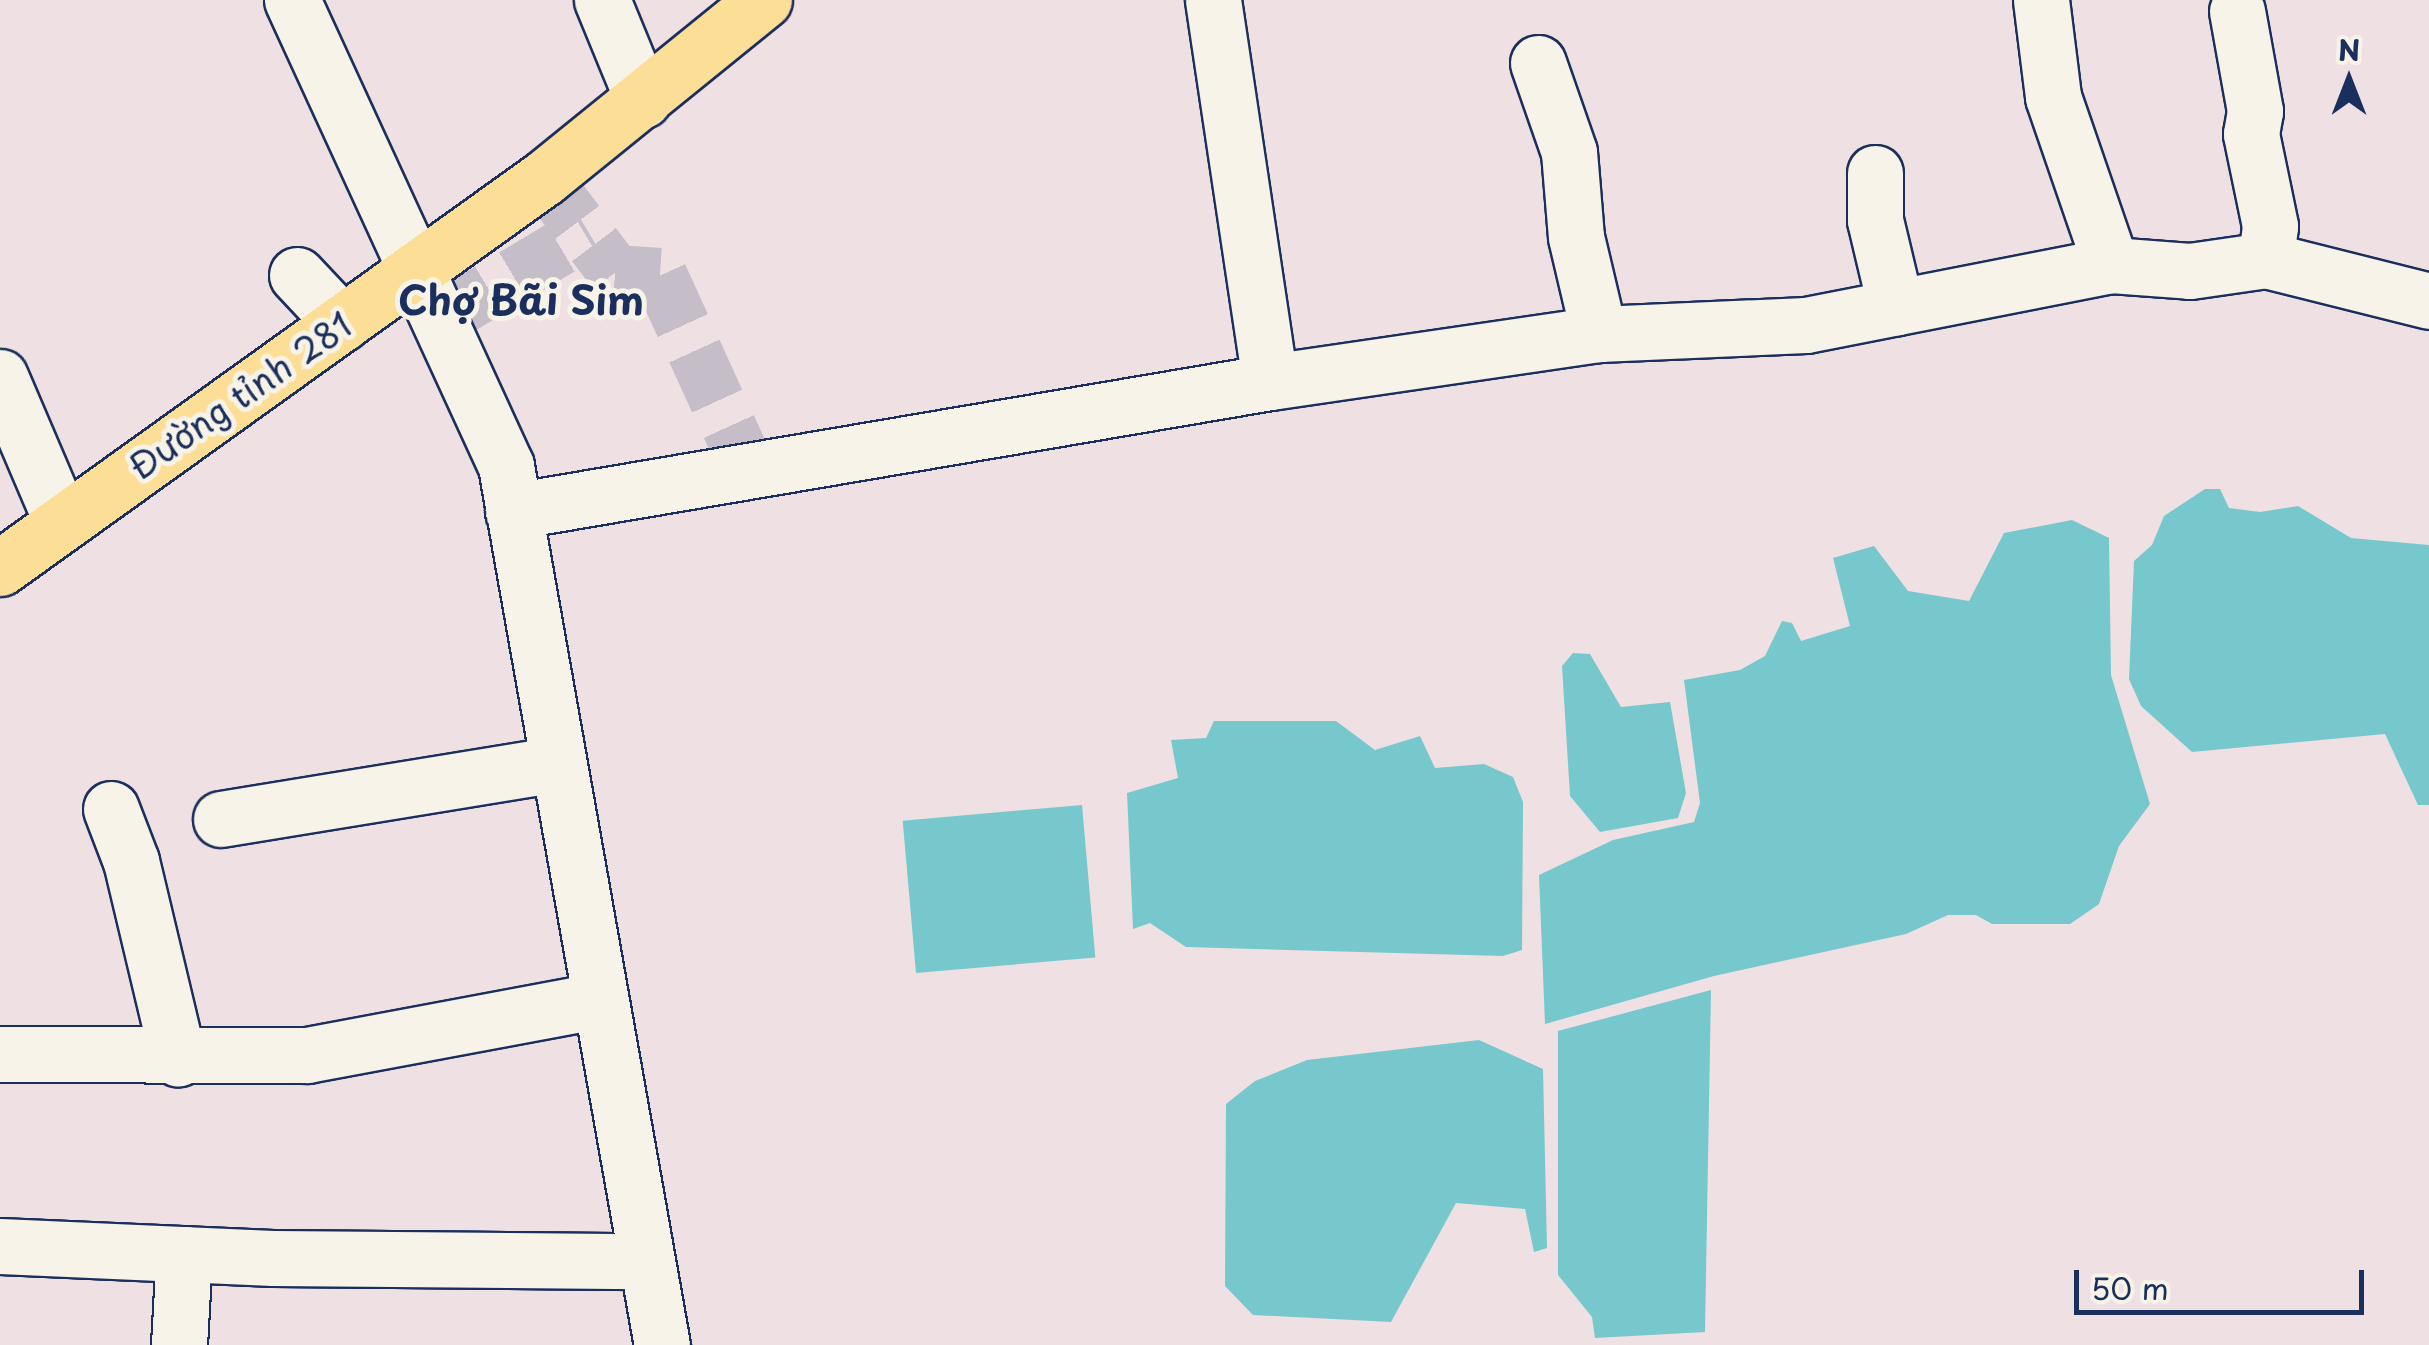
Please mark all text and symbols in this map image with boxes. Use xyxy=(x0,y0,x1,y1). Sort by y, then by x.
text: N xyxy=(2338,28,2360,71)
north arrow xyxy=(2299,30,2399,130)
district label: Chợ Bãi Sim xyxy=(398,275,644,323)
street label: Đường tỉnh 281 xyxy=(121,303,359,487)
scale bar xyxy=(2079,1250,2369,1312)
text: 50 m xyxy=(2091,1265,2169,1310)

